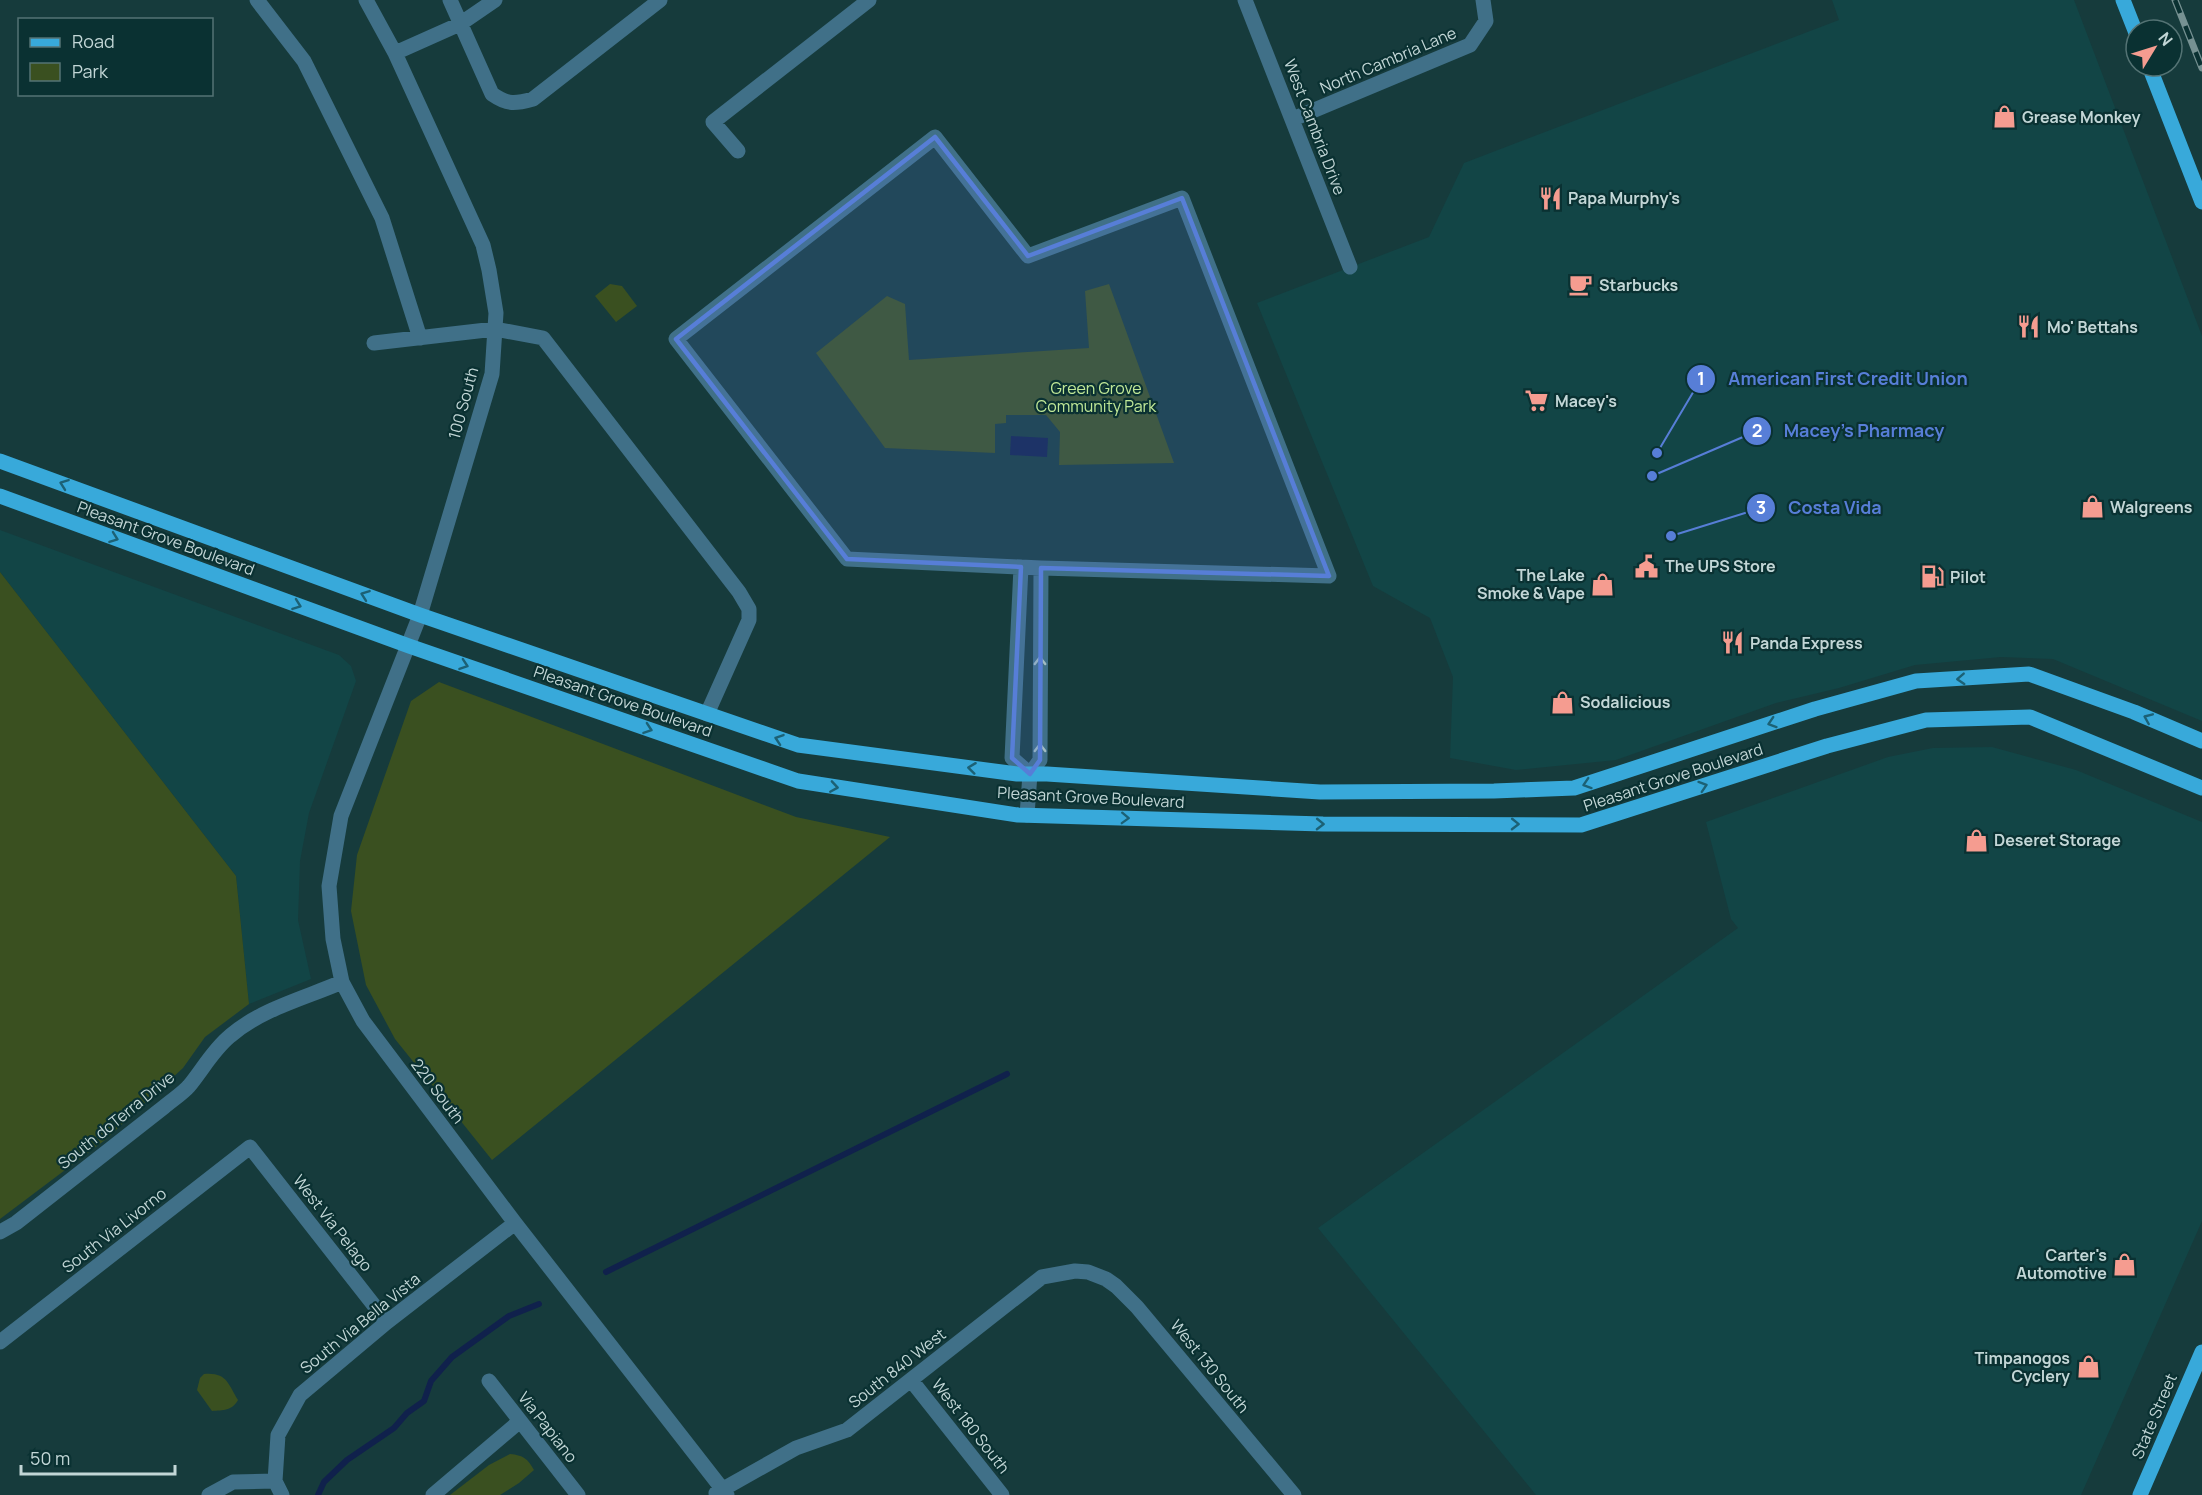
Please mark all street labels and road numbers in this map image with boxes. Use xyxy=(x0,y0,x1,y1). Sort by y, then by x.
street label: North Cambria Lane xyxy=(1316,21,1460,99)
street label: West Cambria Drive xyxy=(1279,56,1351,198)
street label: 100 South xyxy=(443,365,483,441)
street label: Pleasant Grove Boulevard xyxy=(74,496,258,580)
street label: Pleasant Grove Boulevard xyxy=(531,660,715,742)
street label: Pleasant Grove Boulevard xyxy=(1580,738,1766,816)
street label: Pleasant Grove Boulevard xyxy=(997,781,1185,813)
street label: 220 South xyxy=(406,1054,470,1128)
street label: South doTerra Drive xyxy=(53,1066,179,1174)
street label: West Via Pelago xyxy=(288,1170,378,1276)
street label: South Via Livorno xyxy=(57,1182,171,1278)
street label: South Via Bella Vista xyxy=(295,1268,425,1378)
street label: West 130 South xyxy=(1166,1315,1254,1417)
street label: South 840 West xyxy=(844,1323,950,1413)
street label: State Street xyxy=(2126,1370,2182,1462)
street label: West 180 South xyxy=(927,1374,1015,1478)
street label: Via Papiano xyxy=(513,1387,583,1467)

